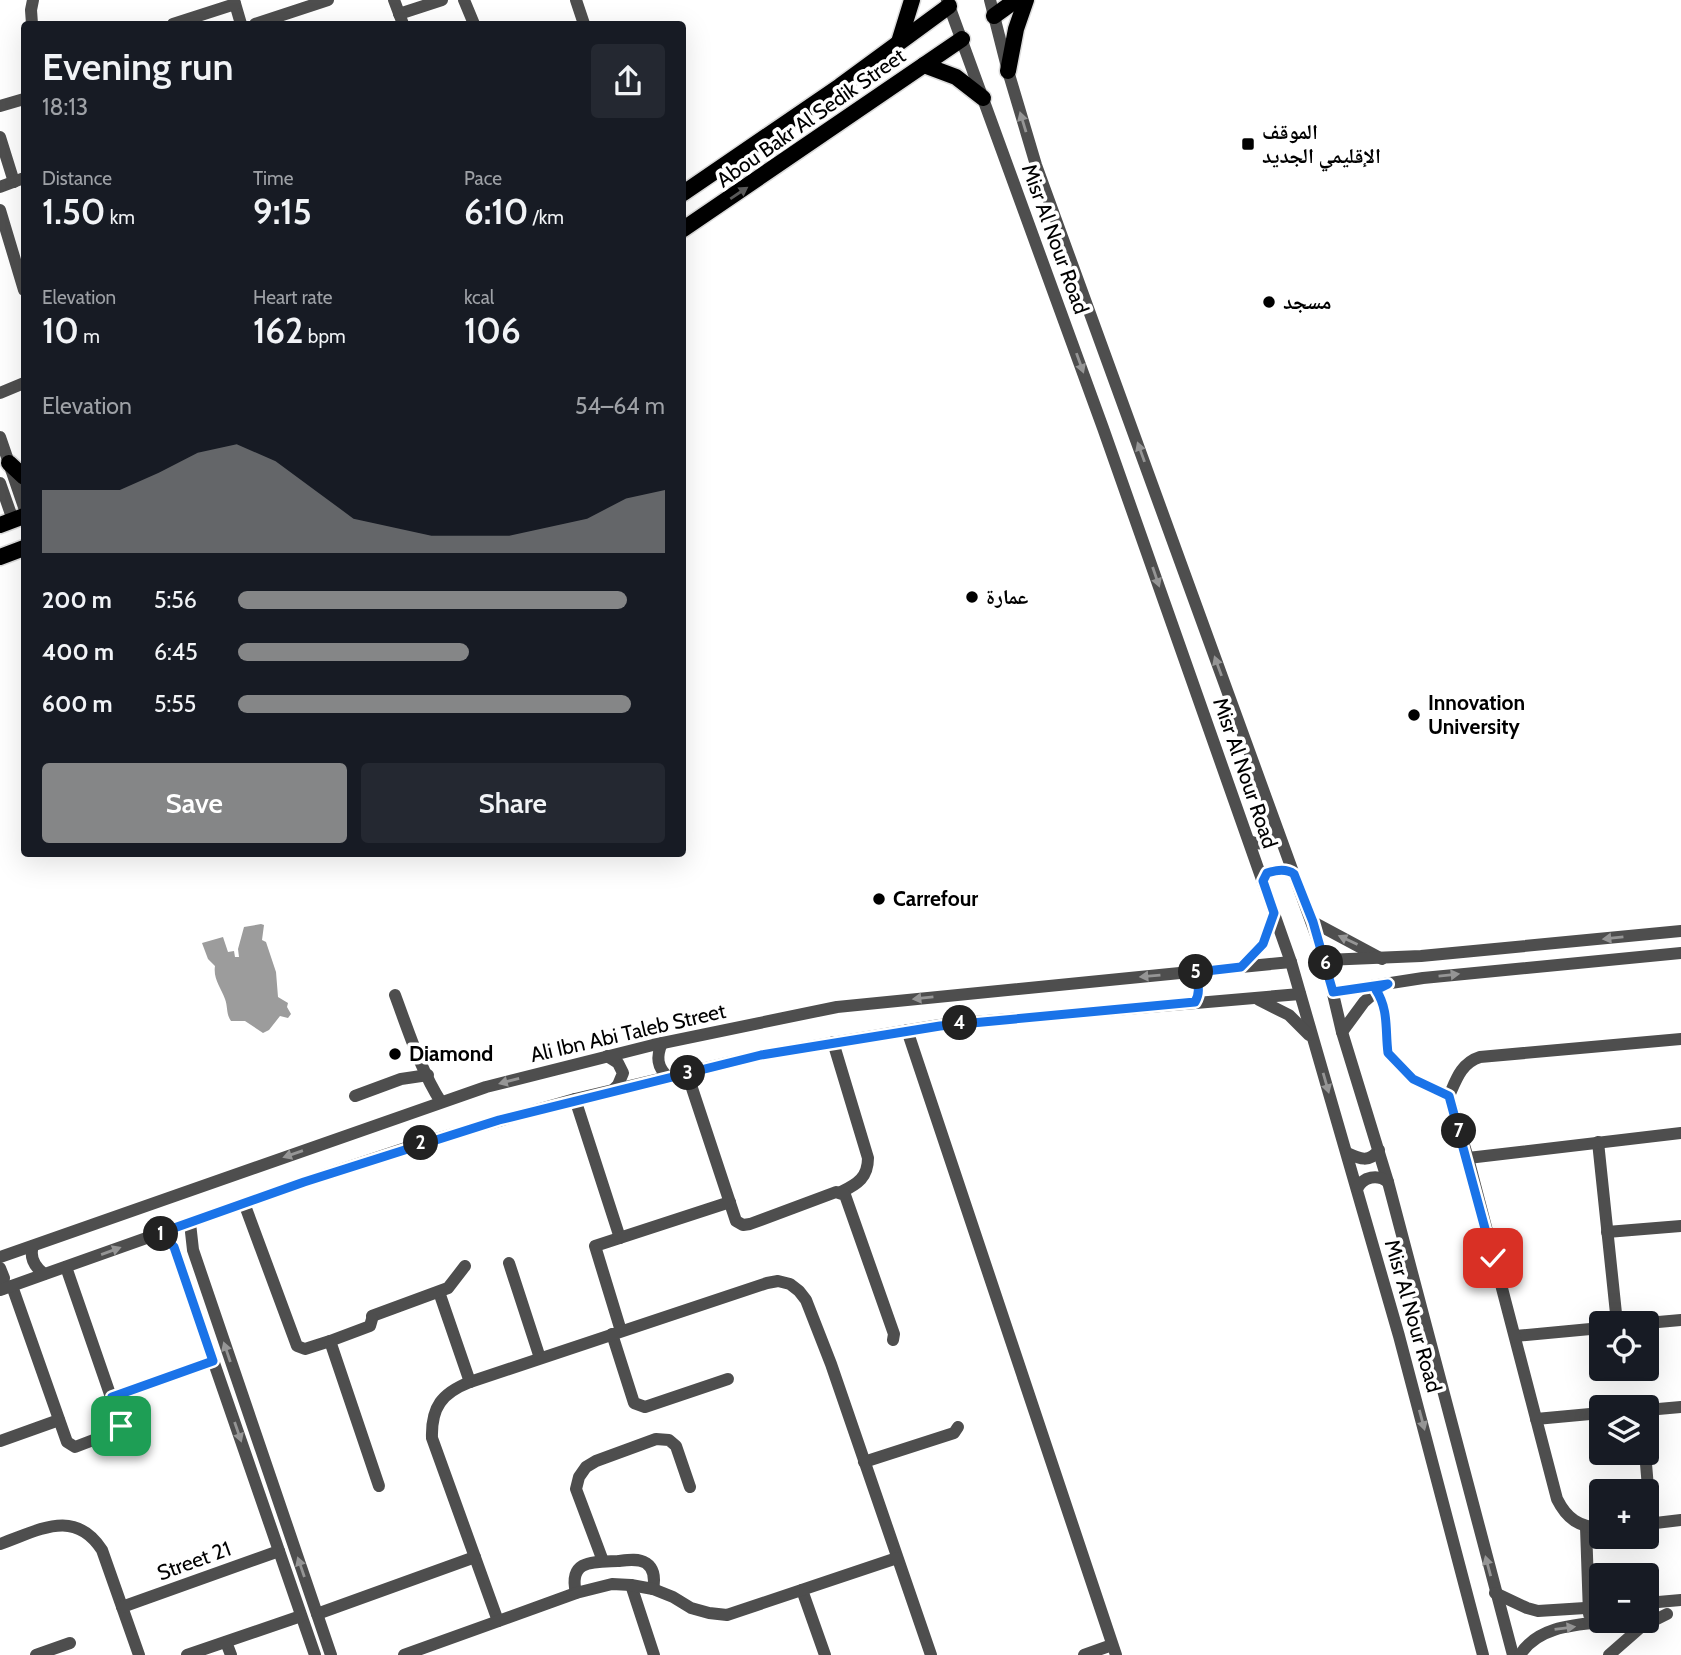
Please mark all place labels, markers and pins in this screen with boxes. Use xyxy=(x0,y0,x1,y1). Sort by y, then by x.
place label: الموقف الإقليمي الجديد xyxy=(1262,119,1381,172)
marker: الموقف الإقليمي الجديد xyxy=(1240,136,1256,152)
place label: مسجد xyxy=(1283,289,1332,314)
marker: مسجد xyxy=(1261,294,1277,310)
place label: عمارة xyxy=(986,584,1029,609)
marker: عمارة xyxy=(964,589,980,605)
place label: Innovation University xyxy=(1428,690,1525,739)
marker: Innovation University xyxy=(1406,707,1422,723)
place label: Carrefour xyxy=(893,886,978,911)
marker: Carrefour xyxy=(871,891,887,907)
pin: 6 xyxy=(1308,946,1344,981)
pin: 5 xyxy=(1178,954,1214,990)
pin: 4 xyxy=(942,1006,978,1040)
place label: Diamond xyxy=(409,1041,493,1066)
marker: Diamond xyxy=(387,1046,403,1062)
pin: 3 xyxy=(670,1056,706,1090)
pin: 7 xyxy=(1442,1114,1476,1148)
pin: 2 xyxy=(404,1126,438,1160)
pin: 1 xyxy=(144,1216,178,1252)
pin xyxy=(1463,1228,1523,1288)
pin xyxy=(91,1396,151,1456)

